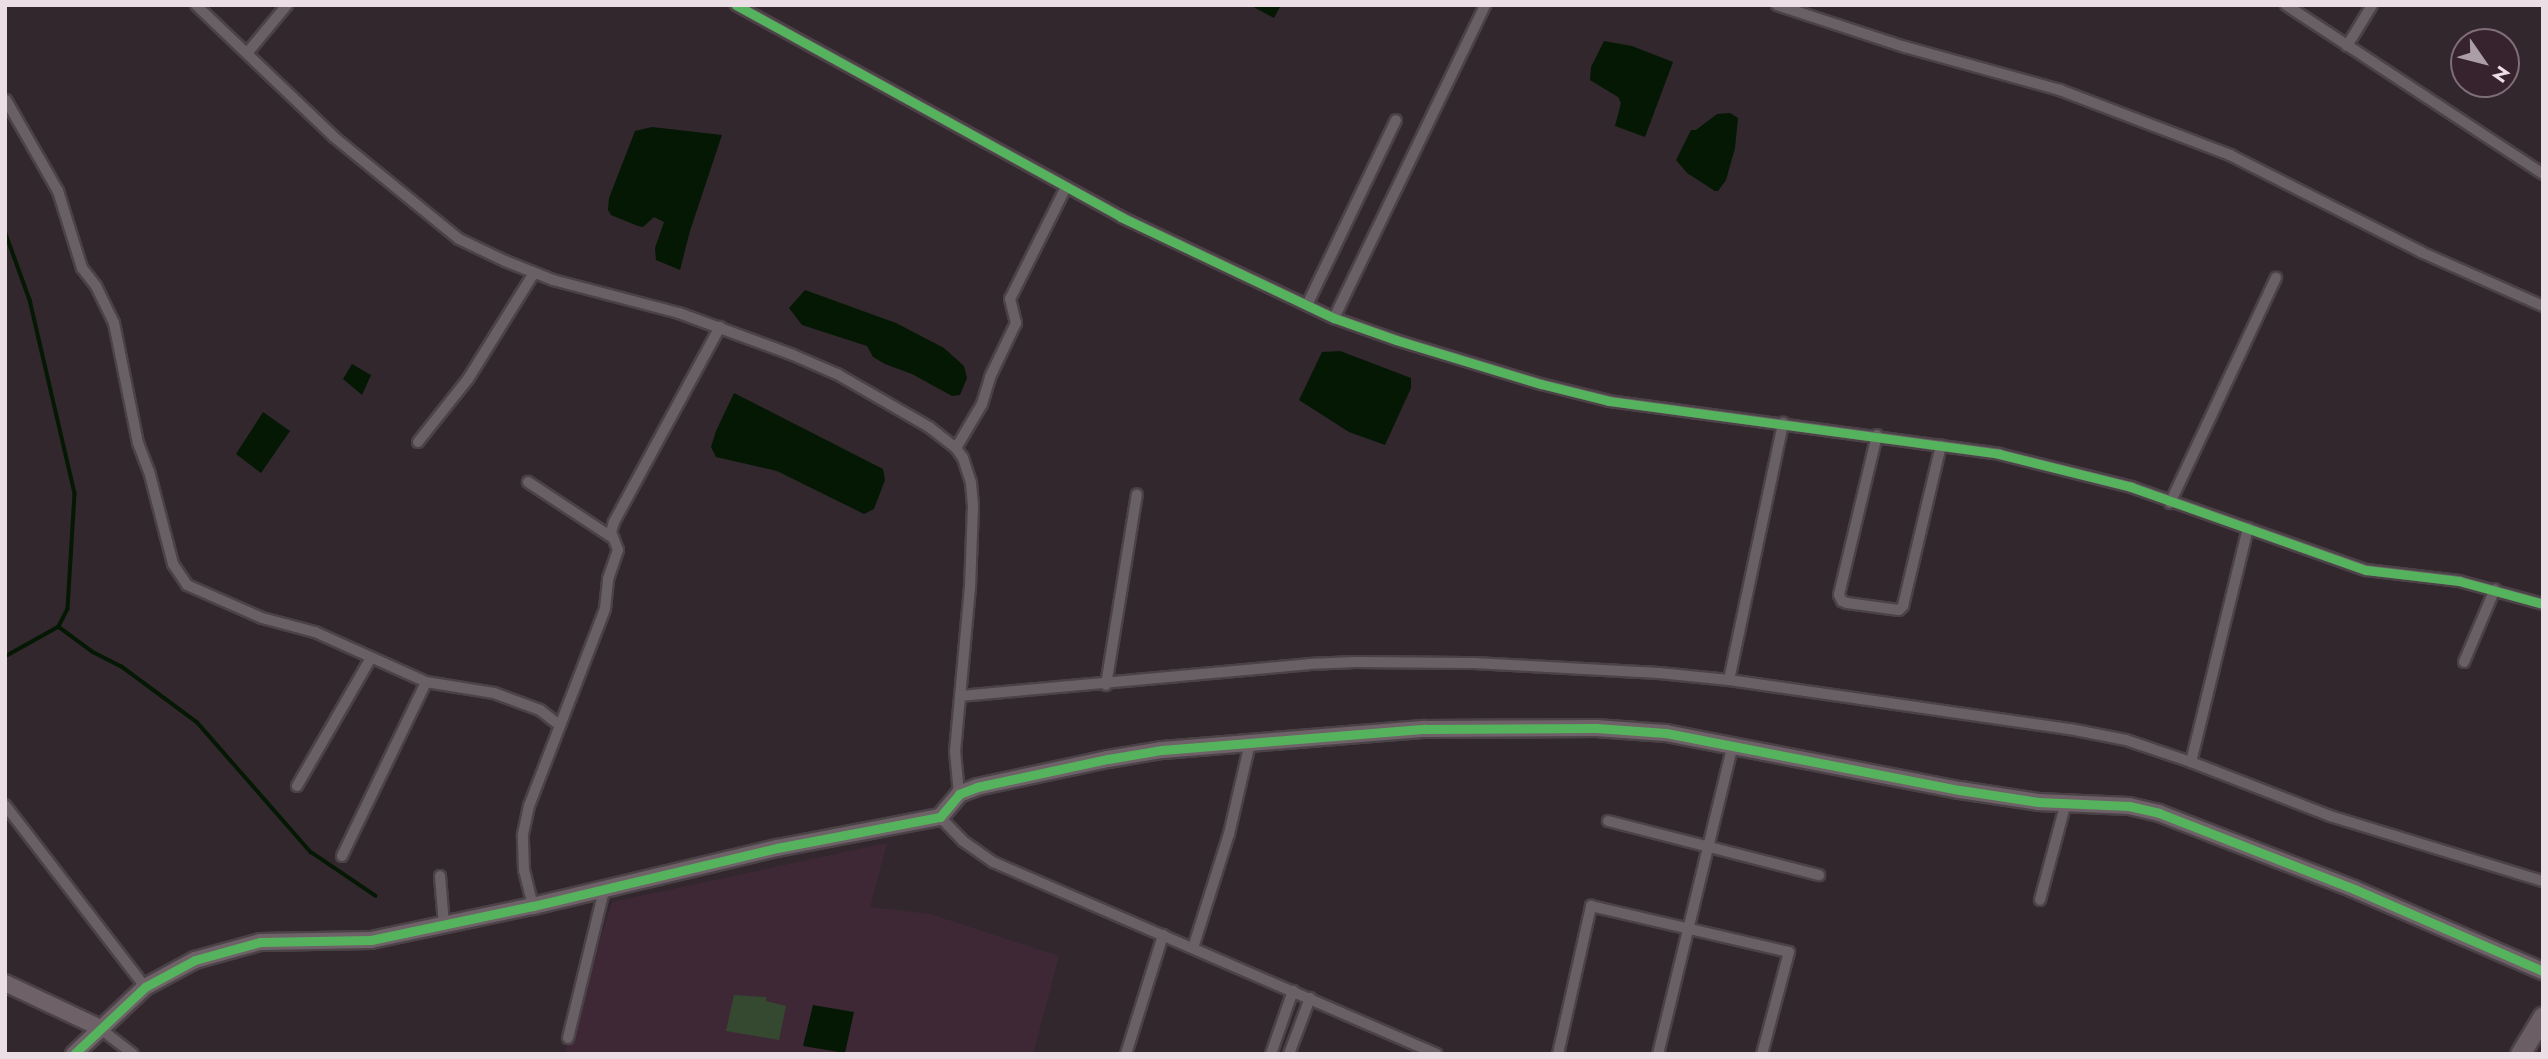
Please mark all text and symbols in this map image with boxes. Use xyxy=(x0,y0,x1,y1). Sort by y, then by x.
north arrow xyxy=(2450,28,2520,98)
text: N xyxy=(2486,60,2516,88)

